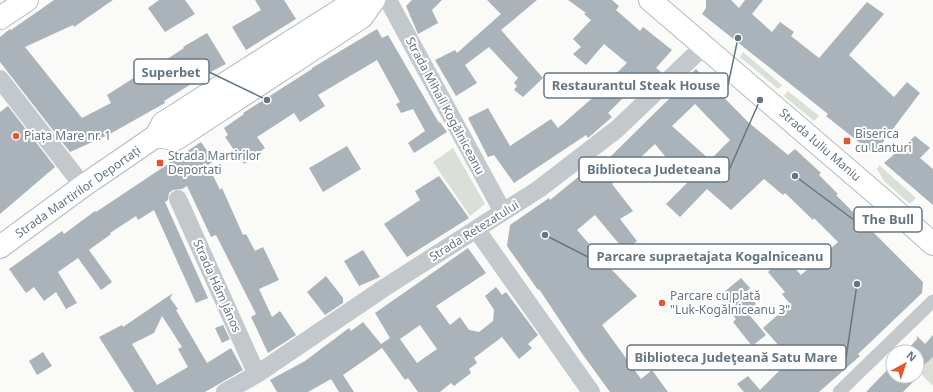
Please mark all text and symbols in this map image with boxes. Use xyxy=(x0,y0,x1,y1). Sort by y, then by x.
street label: Strada Mihail Kogălniceanu xyxy=(402,34,489,178)
callout: Superbet xyxy=(134,59,209,84)
text: Superbet xyxy=(141,63,201,81)
callout: Restaurantul Steak House xyxy=(544,73,728,98)
text: Restaurantul Steak House xyxy=(552,76,720,94)
street label: Strada Iuliu Maniu xyxy=(776,104,865,185)
place label: Biserica cu Lanturi xyxy=(855,125,912,156)
place label: Piața Mare nr. 1 xyxy=(24,127,111,144)
marker: Piața Mare nr. 1 xyxy=(11,131,21,141)
marker: Biserica cu Lanturi xyxy=(842,136,852,146)
street label: Strada Martirilor Deportați xyxy=(12,142,144,241)
place label: Strada Martirilor Deportati xyxy=(168,147,261,178)
callout: Biblioteca Judeteana xyxy=(579,157,729,182)
marker: Strada Martirilor Deportati xyxy=(155,158,165,168)
text: Biblioteca Judeteana xyxy=(587,160,721,178)
street label: Strada Retezatului xyxy=(426,196,522,265)
callout: The Bull xyxy=(854,207,922,232)
text: The Bull xyxy=(862,210,914,228)
street label: Strada Hám János xyxy=(189,237,246,335)
callout: Parcare supraetajata Kogalniceanu xyxy=(588,244,831,269)
text: Parcare supraetajata Kogalniceanu xyxy=(597,247,823,265)
place label: Parcare cu plată "Luk-Kogălniceanu 3" xyxy=(670,287,790,318)
marker: Parcare cu plată "Luk-Kogălniceanu 3" xyxy=(657,298,667,308)
north arrow xyxy=(885,344,925,384)
callout: Biblioteca Judeţeană Satu Mare xyxy=(627,345,846,370)
text: N xyxy=(903,347,920,365)
text: Biblioteca Judeţeană Satu Mare xyxy=(634,348,838,366)

